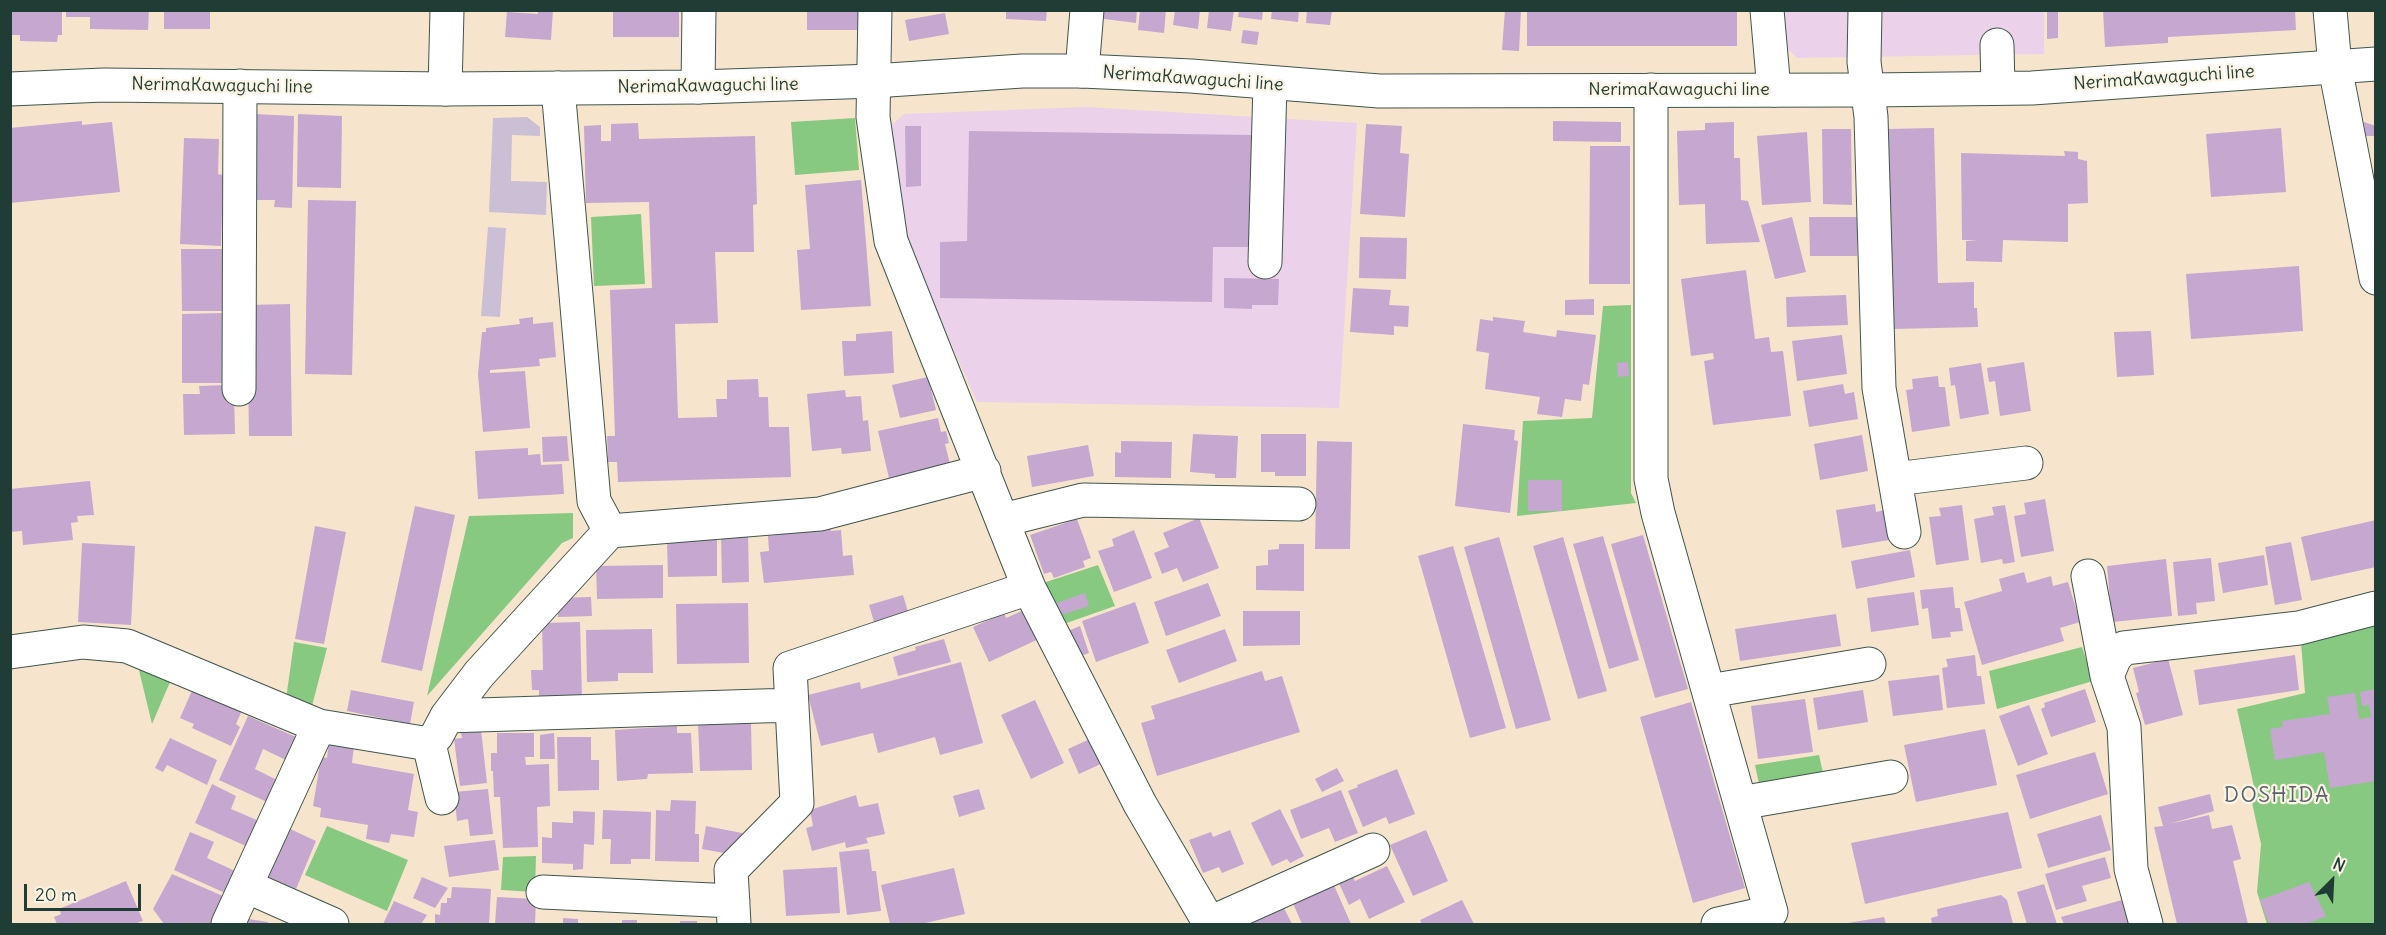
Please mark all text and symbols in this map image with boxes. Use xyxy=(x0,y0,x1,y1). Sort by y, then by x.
street label: NerimaKawaguchi line xyxy=(2073,61,2255,95)
street label: NerimaKawaguchi line xyxy=(1102,62,1284,96)
street label: NerimaKawaguchi line xyxy=(131,74,313,98)
street label: NerimaKawaguchi line xyxy=(617,74,799,98)
street label: NerimaKawaguchi line xyxy=(1588,79,1770,101)
district label: DOSHIDA xyxy=(2224,783,2330,809)
north arrow xyxy=(2302,851,2362,911)
text: N xyxy=(2330,853,2348,876)
scale bar xyxy=(27,872,144,910)
text: 20 m xyxy=(35,883,77,906)

